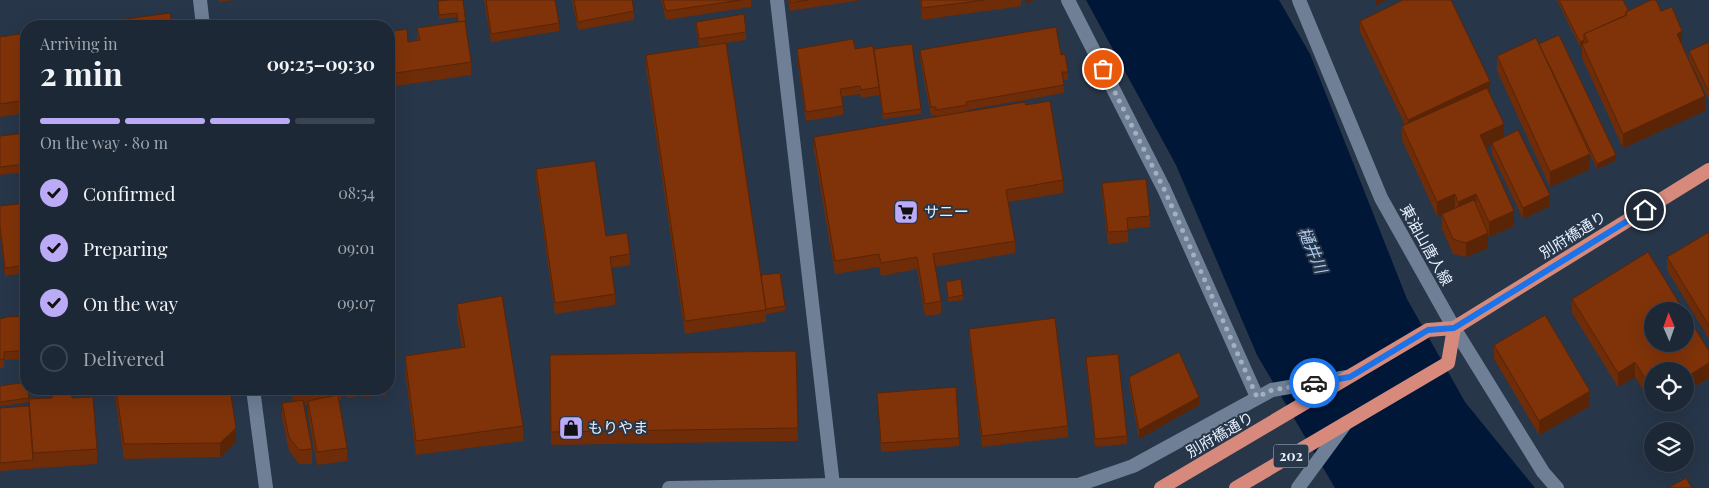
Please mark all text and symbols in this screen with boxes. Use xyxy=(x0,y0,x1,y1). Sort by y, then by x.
text: Arriving in xyxy=(40,33,118,54)
pin xyxy=(1082,48,1124,90)
text: 09:25–09:30 xyxy=(267,50,375,76)
text: 2 min xyxy=(40,51,123,94)
icon: bag xyxy=(1089,55,1117,83)
text: On the way · 80 m xyxy=(40,132,168,153)
icon: check xyxy=(40,179,68,207)
text: Confirmed xyxy=(83,180,176,206)
text: 08:54 xyxy=(338,182,375,203)
pin xyxy=(1624,189,1666,231)
icon: home xyxy=(1631,196,1659,224)
supermarket icon: サニー xyxy=(893,199,919,225)
street label: 東油山唐人線 xyxy=(1396,200,1457,289)
place label: サニー xyxy=(924,201,969,221)
street label: 別府橋通り xyxy=(1535,206,1610,263)
water label: 樋井川 xyxy=(1294,224,1333,278)
icon: check xyxy=(40,234,68,262)
text: Preparing xyxy=(83,235,168,261)
text: 09:01 xyxy=(337,237,375,258)
icon: check xyxy=(40,289,68,317)
text: On the way xyxy=(83,290,178,316)
text: 09:07 xyxy=(337,292,375,313)
north arrow xyxy=(1644,302,1694,352)
map controls xyxy=(1644,302,1694,472)
text: Delivered xyxy=(83,345,165,371)
courier xyxy=(1289,358,1339,408)
button: locate xyxy=(1644,362,1694,412)
icon: car xyxy=(1300,369,1328,397)
street label: 別府橋通り xyxy=(1182,407,1257,462)
shop icon: もりやま xyxy=(558,415,584,441)
place label: もりやま xyxy=(588,417,648,437)
button: layers xyxy=(1644,422,1694,472)
road number: 202 xyxy=(1274,444,1308,468)

